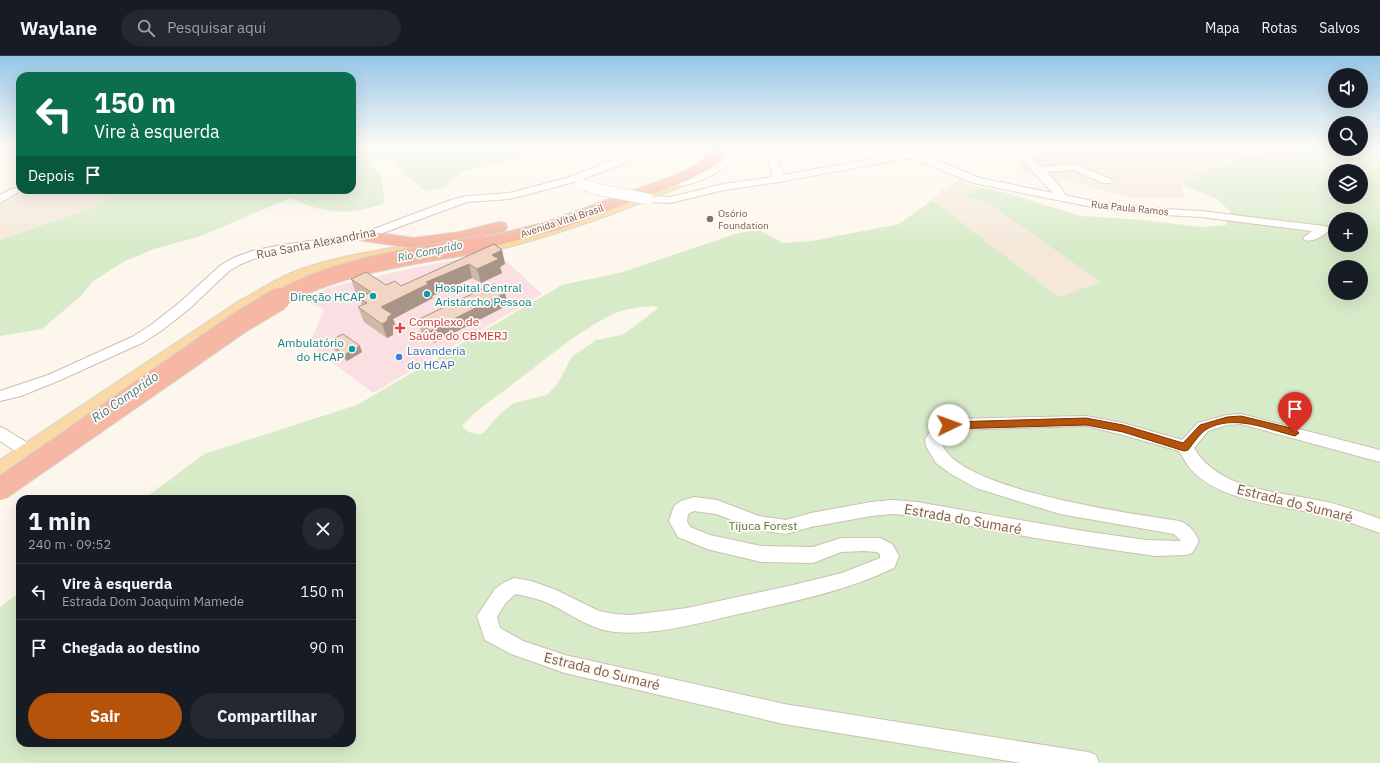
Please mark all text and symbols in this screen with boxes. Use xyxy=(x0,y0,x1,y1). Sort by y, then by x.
search box xyxy=(121,10,401,46)
text: Waylane xyxy=(20,16,97,40)
icon: search xyxy=(135,17,157,39)
text: Pesquisar aqui xyxy=(167,18,266,37)
text: Mapa xyxy=(1205,19,1239,37)
text: Rotas xyxy=(1261,19,1297,37)
text: Salvos xyxy=(1319,19,1360,37)
map controls xyxy=(1328,68,1368,300)
button: sound xyxy=(1328,68,1368,108)
text: 150 m xyxy=(94,84,176,121)
icon: left xyxy=(28,88,80,140)
button: search xyxy=(1328,116,1368,156)
text: Vire à esquerda xyxy=(94,120,220,143)
icon: arrive xyxy=(82,164,104,186)
button: layers xyxy=(1328,164,1368,204)
text: Depois xyxy=(28,166,74,185)
street label: Rua Paula Ramos xyxy=(1091,197,1170,219)
street label: Avenida Vital Brasil xyxy=(519,201,605,241)
place label: Osório Foundation xyxy=(718,207,769,232)
button: + xyxy=(1328,212,1368,252)
marker: Osório Foundation xyxy=(705,214,715,224)
street label: Rua Santa Alexandrina xyxy=(255,224,378,262)
water label: Rio Comprido xyxy=(396,237,464,265)
button: − xyxy=(1328,260,1368,300)
place label: Hospital Central Aristarcho Pessoa xyxy=(435,280,532,309)
place label: Direção HCAP xyxy=(290,289,365,304)
marker: Hospital Central Aristarcho Pessoa xyxy=(422,289,432,299)
marker: Direção HCAP xyxy=(368,291,378,301)
place label: Complexo de Saúde do CBMERJ xyxy=(409,314,508,343)
marker: Complexo de Saúde do CBMERJ xyxy=(394,322,406,334)
place label: Ambulatório do HCAP xyxy=(277,335,344,364)
place label: Lavanderia do HCAP xyxy=(407,343,466,372)
marker: Ambulatório do HCAP xyxy=(347,344,357,354)
marker: Lavanderia do HCAP xyxy=(394,352,404,362)
water label: Rio Comprido xyxy=(88,368,162,426)
pin xyxy=(1278,392,1312,433)
icon: arrive xyxy=(1284,398,1306,420)
position arrow xyxy=(928,404,970,446)
street label: Estrada do Sumaré xyxy=(1235,480,1355,526)
street label: Estrada do Sumaré xyxy=(903,500,1023,538)
text: 1 min xyxy=(28,505,91,537)
button: close xyxy=(302,508,344,550)
park label: Tijuca Forest xyxy=(729,518,798,533)
text: 240 m · 09:52 xyxy=(28,536,111,553)
text: Vire à esquerda xyxy=(62,574,172,593)
icon: left xyxy=(28,581,50,603)
text: 150 m xyxy=(300,582,344,601)
text: Estrada Dom Joaquim Mamede xyxy=(62,593,244,610)
icon: arrive xyxy=(28,637,50,659)
text: Chegada ao destino xyxy=(62,638,200,657)
text: 90 m xyxy=(309,638,344,657)
street label: Estrada do Sumaré xyxy=(542,648,662,694)
button: Sair xyxy=(28,693,182,739)
button: Compartilhar xyxy=(190,693,344,739)

